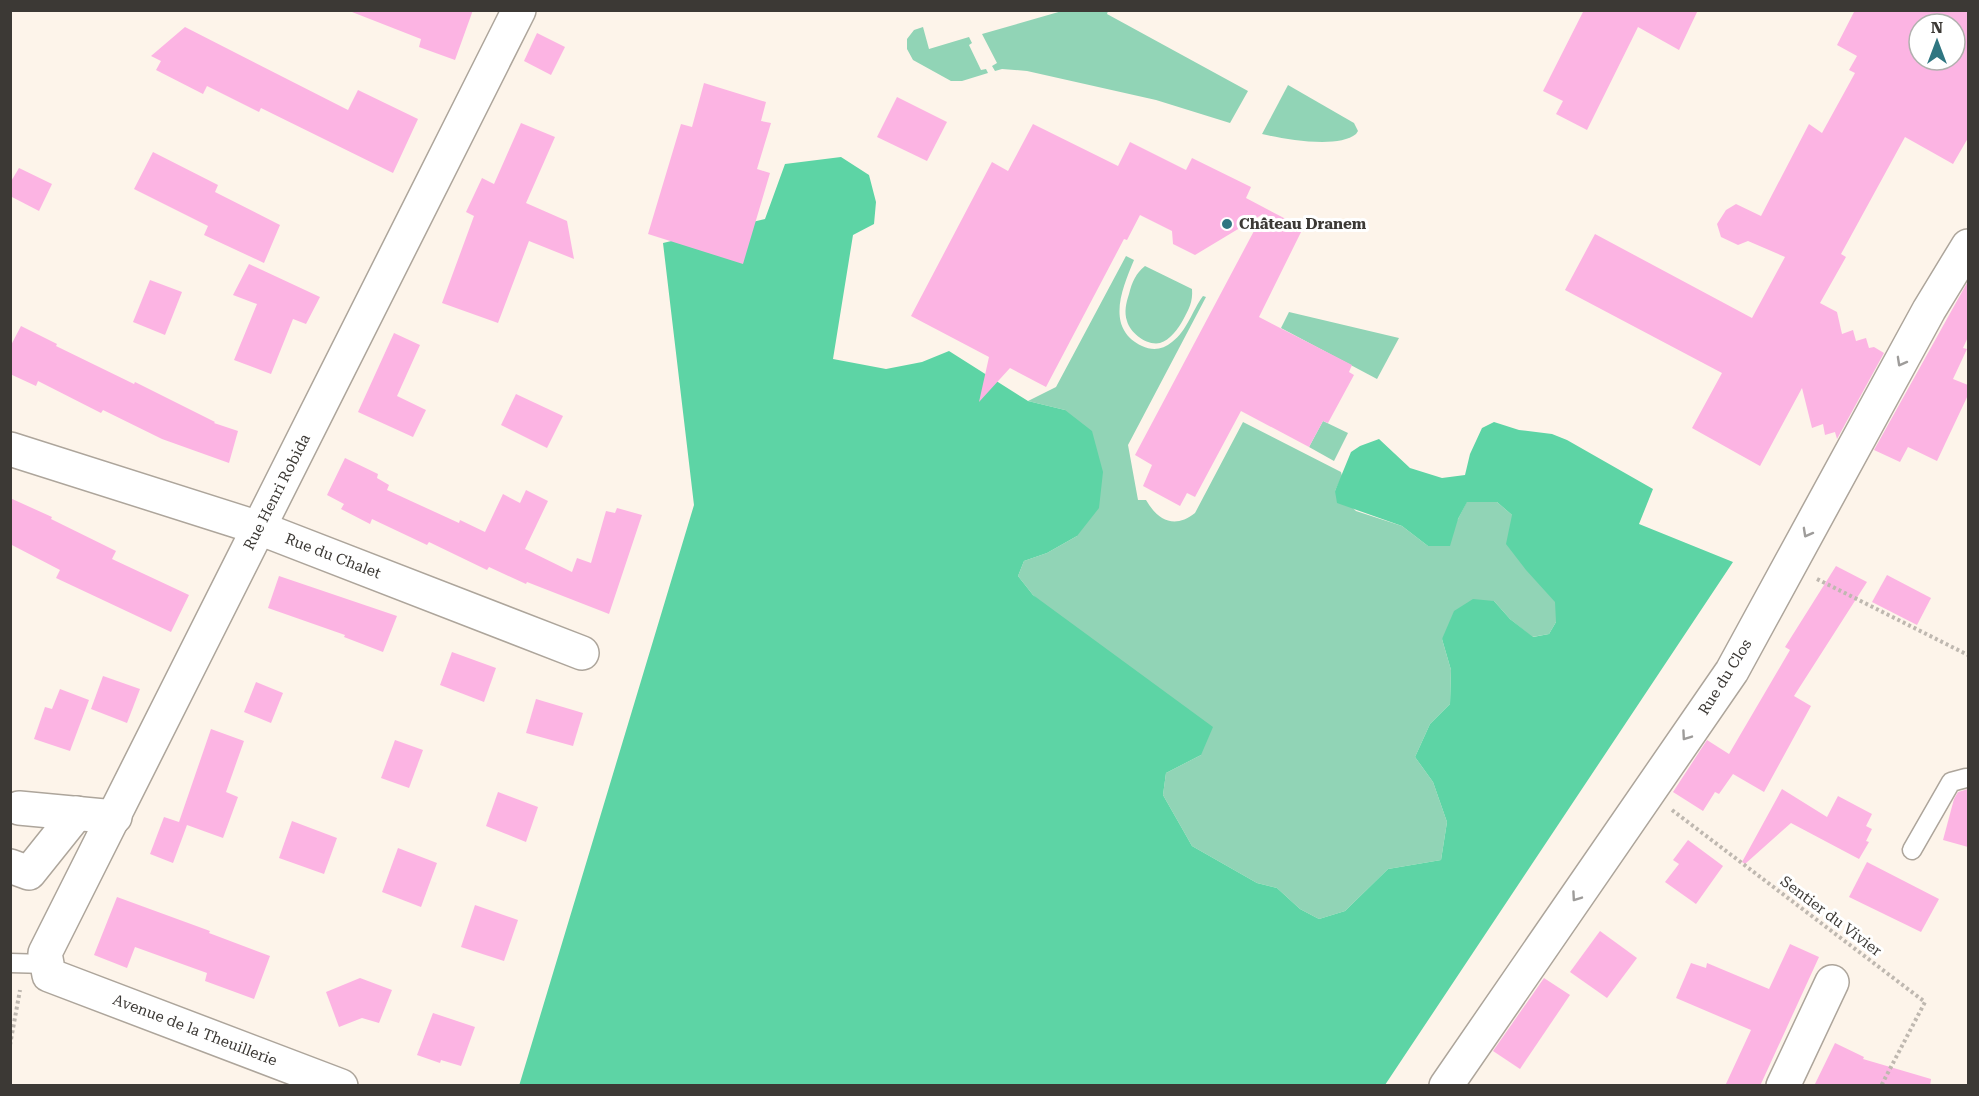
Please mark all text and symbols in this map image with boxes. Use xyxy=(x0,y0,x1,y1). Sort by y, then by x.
north arrow xyxy=(1907,12,1967,72)
text: N xyxy=(1931,18,1943,37)
place label: Château Dranem xyxy=(1239,215,1367,233)
marker: Château Dranem xyxy=(1220,217,1234,231)
one-way arrow xyxy=(1897,356,1908,366)
street label: Rue Henri Robida xyxy=(240,431,314,553)
one-way arrow xyxy=(1803,527,1814,537)
street label: Rue du Chalet xyxy=(282,529,384,583)
street label: Rue du Clos xyxy=(1695,636,1755,718)
one-way arrow xyxy=(1682,730,1693,741)
street label: Sentier du Vivier xyxy=(1777,872,1885,960)
one-way arrow xyxy=(1572,890,1583,901)
street label: Avenue de la Theuillerie xyxy=(110,990,280,1070)

